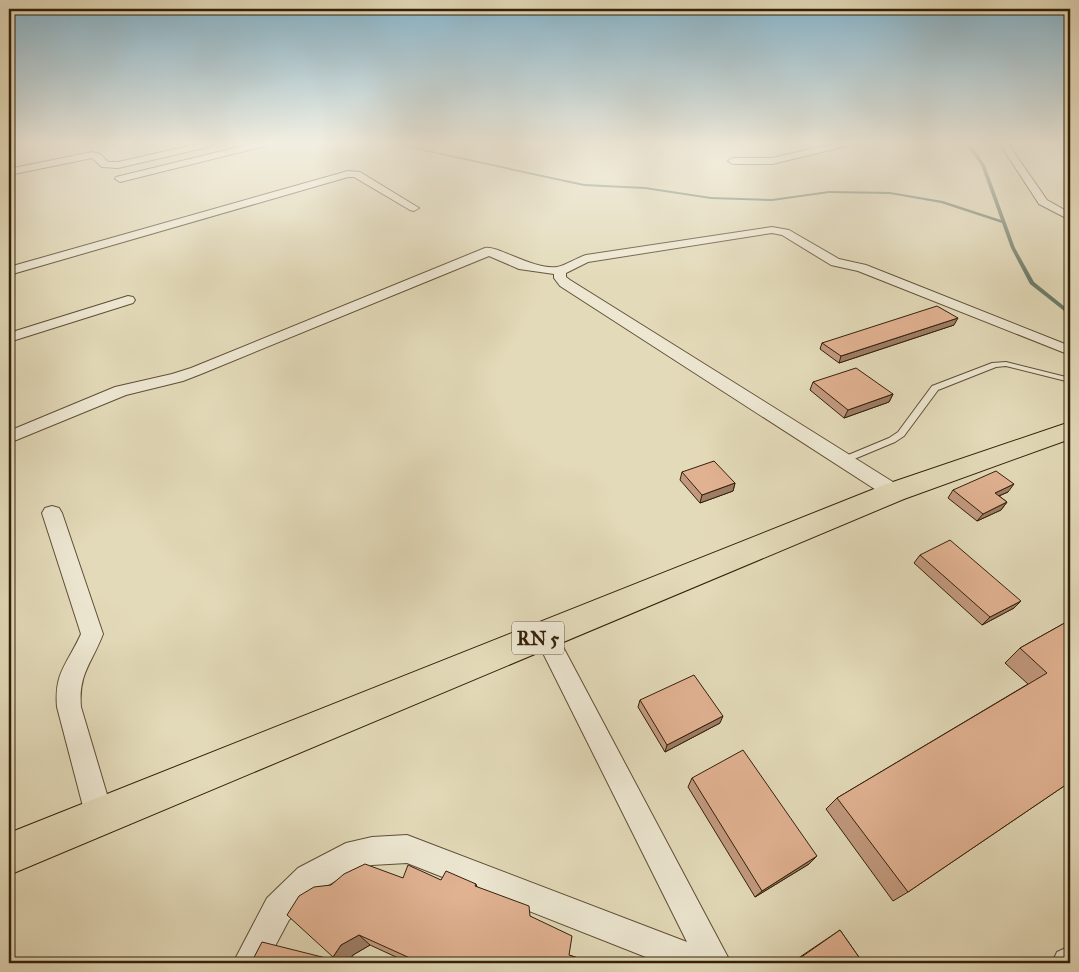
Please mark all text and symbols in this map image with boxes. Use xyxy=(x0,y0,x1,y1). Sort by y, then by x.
road number: RN 5 xyxy=(512,622,564,654)

